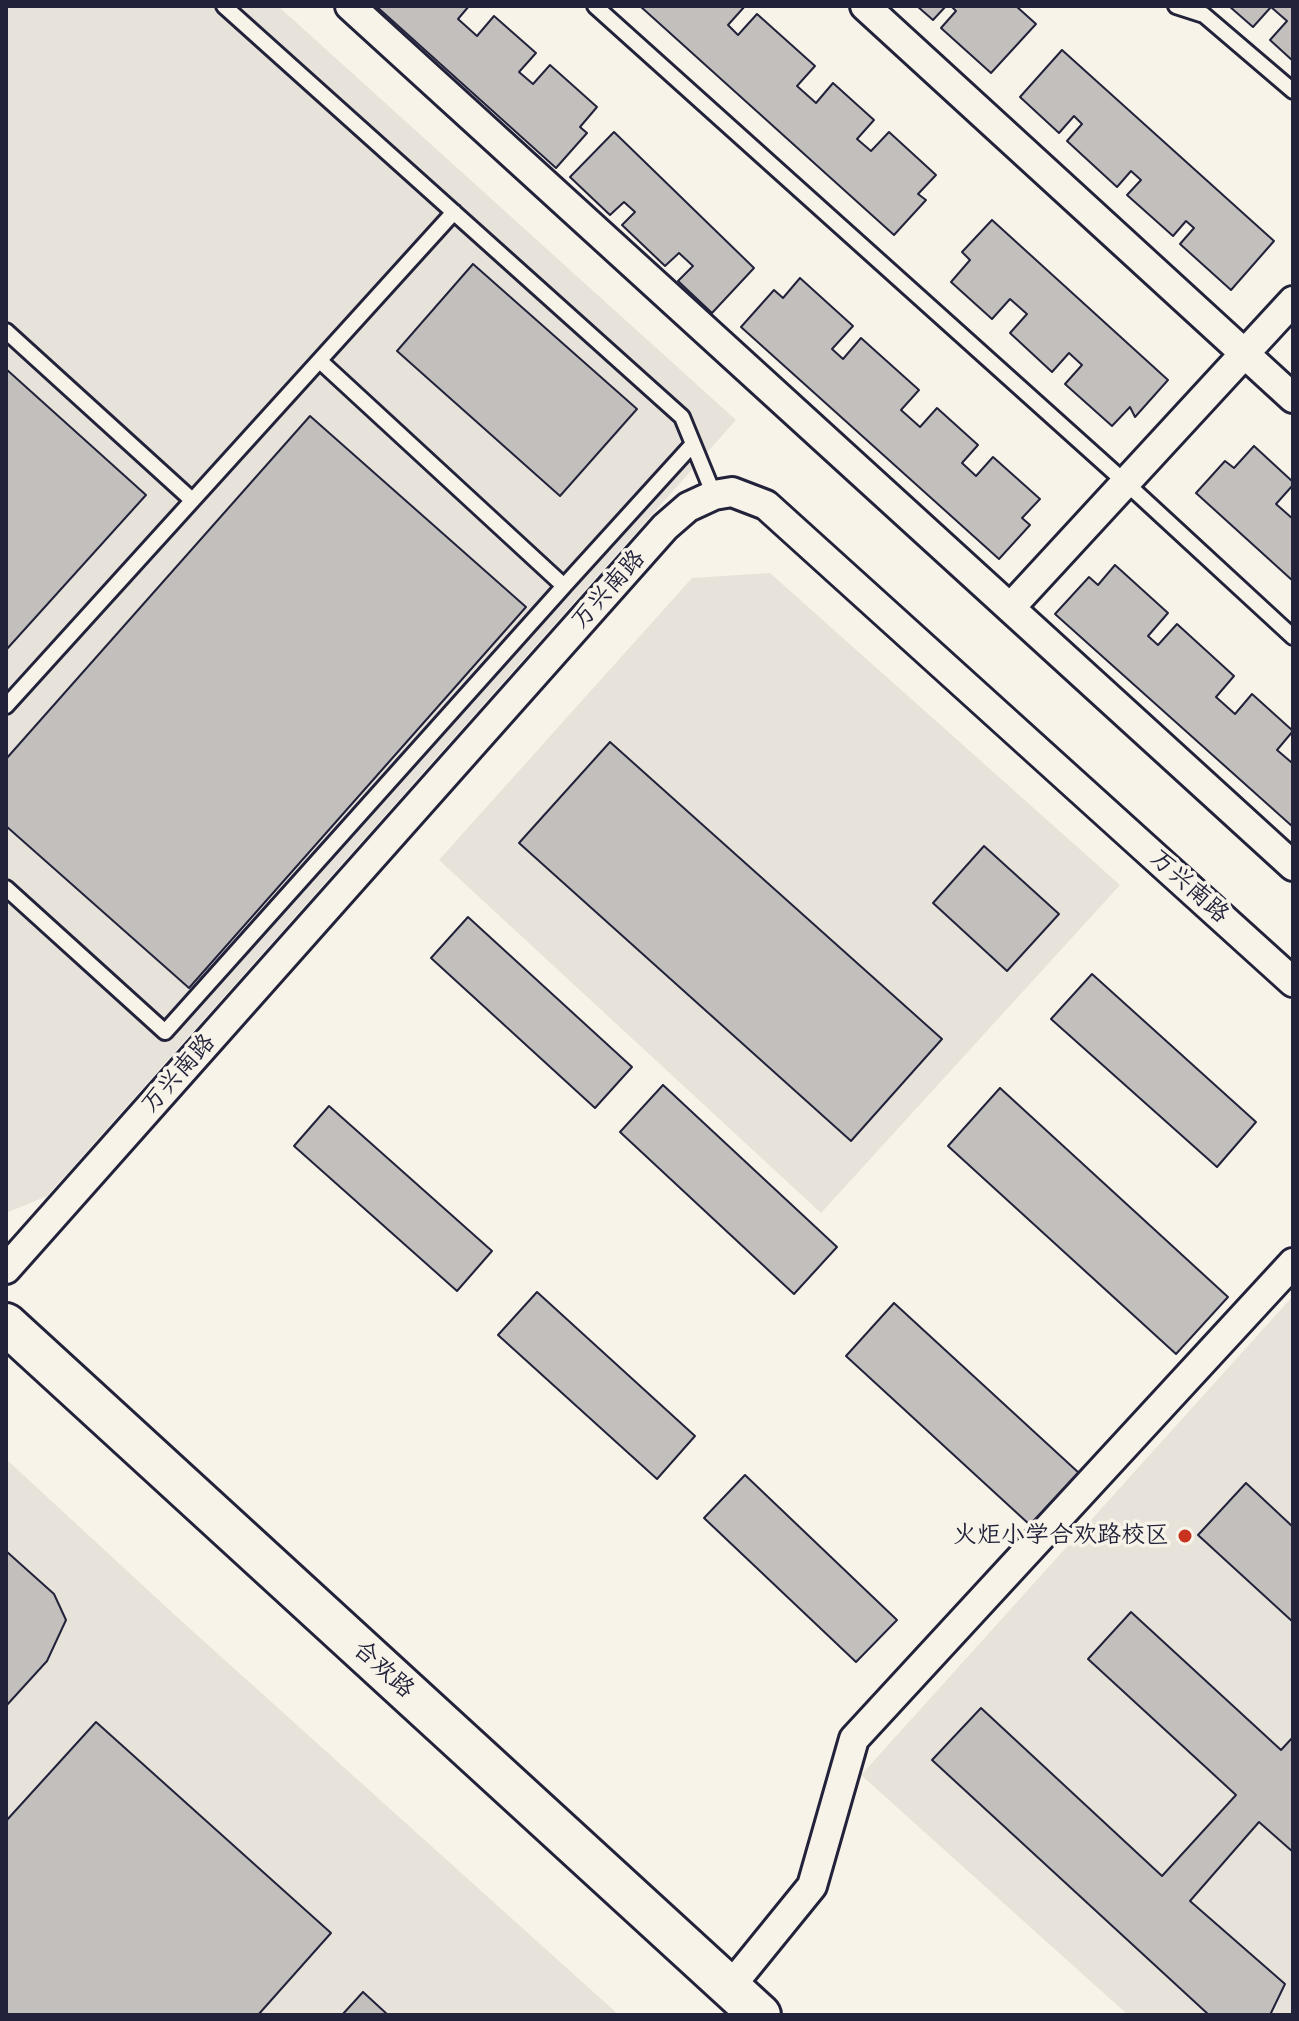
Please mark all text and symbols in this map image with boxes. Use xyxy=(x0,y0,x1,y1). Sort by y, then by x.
street label: 万兴南路 xyxy=(566,545,652,635)
street label: 万兴南路 xyxy=(1144,844,1234,930)
street label: 万兴南路 xyxy=(136,1029,222,1119)
place label: 火炬小学合欢路校区 xyxy=(953,1522,1169,1550)
marker: 火炬小学合欢路校区 xyxy=(1176,1527,1194,1545)
street label: 合欢路 xyxy=(347,1635,419,1705)

